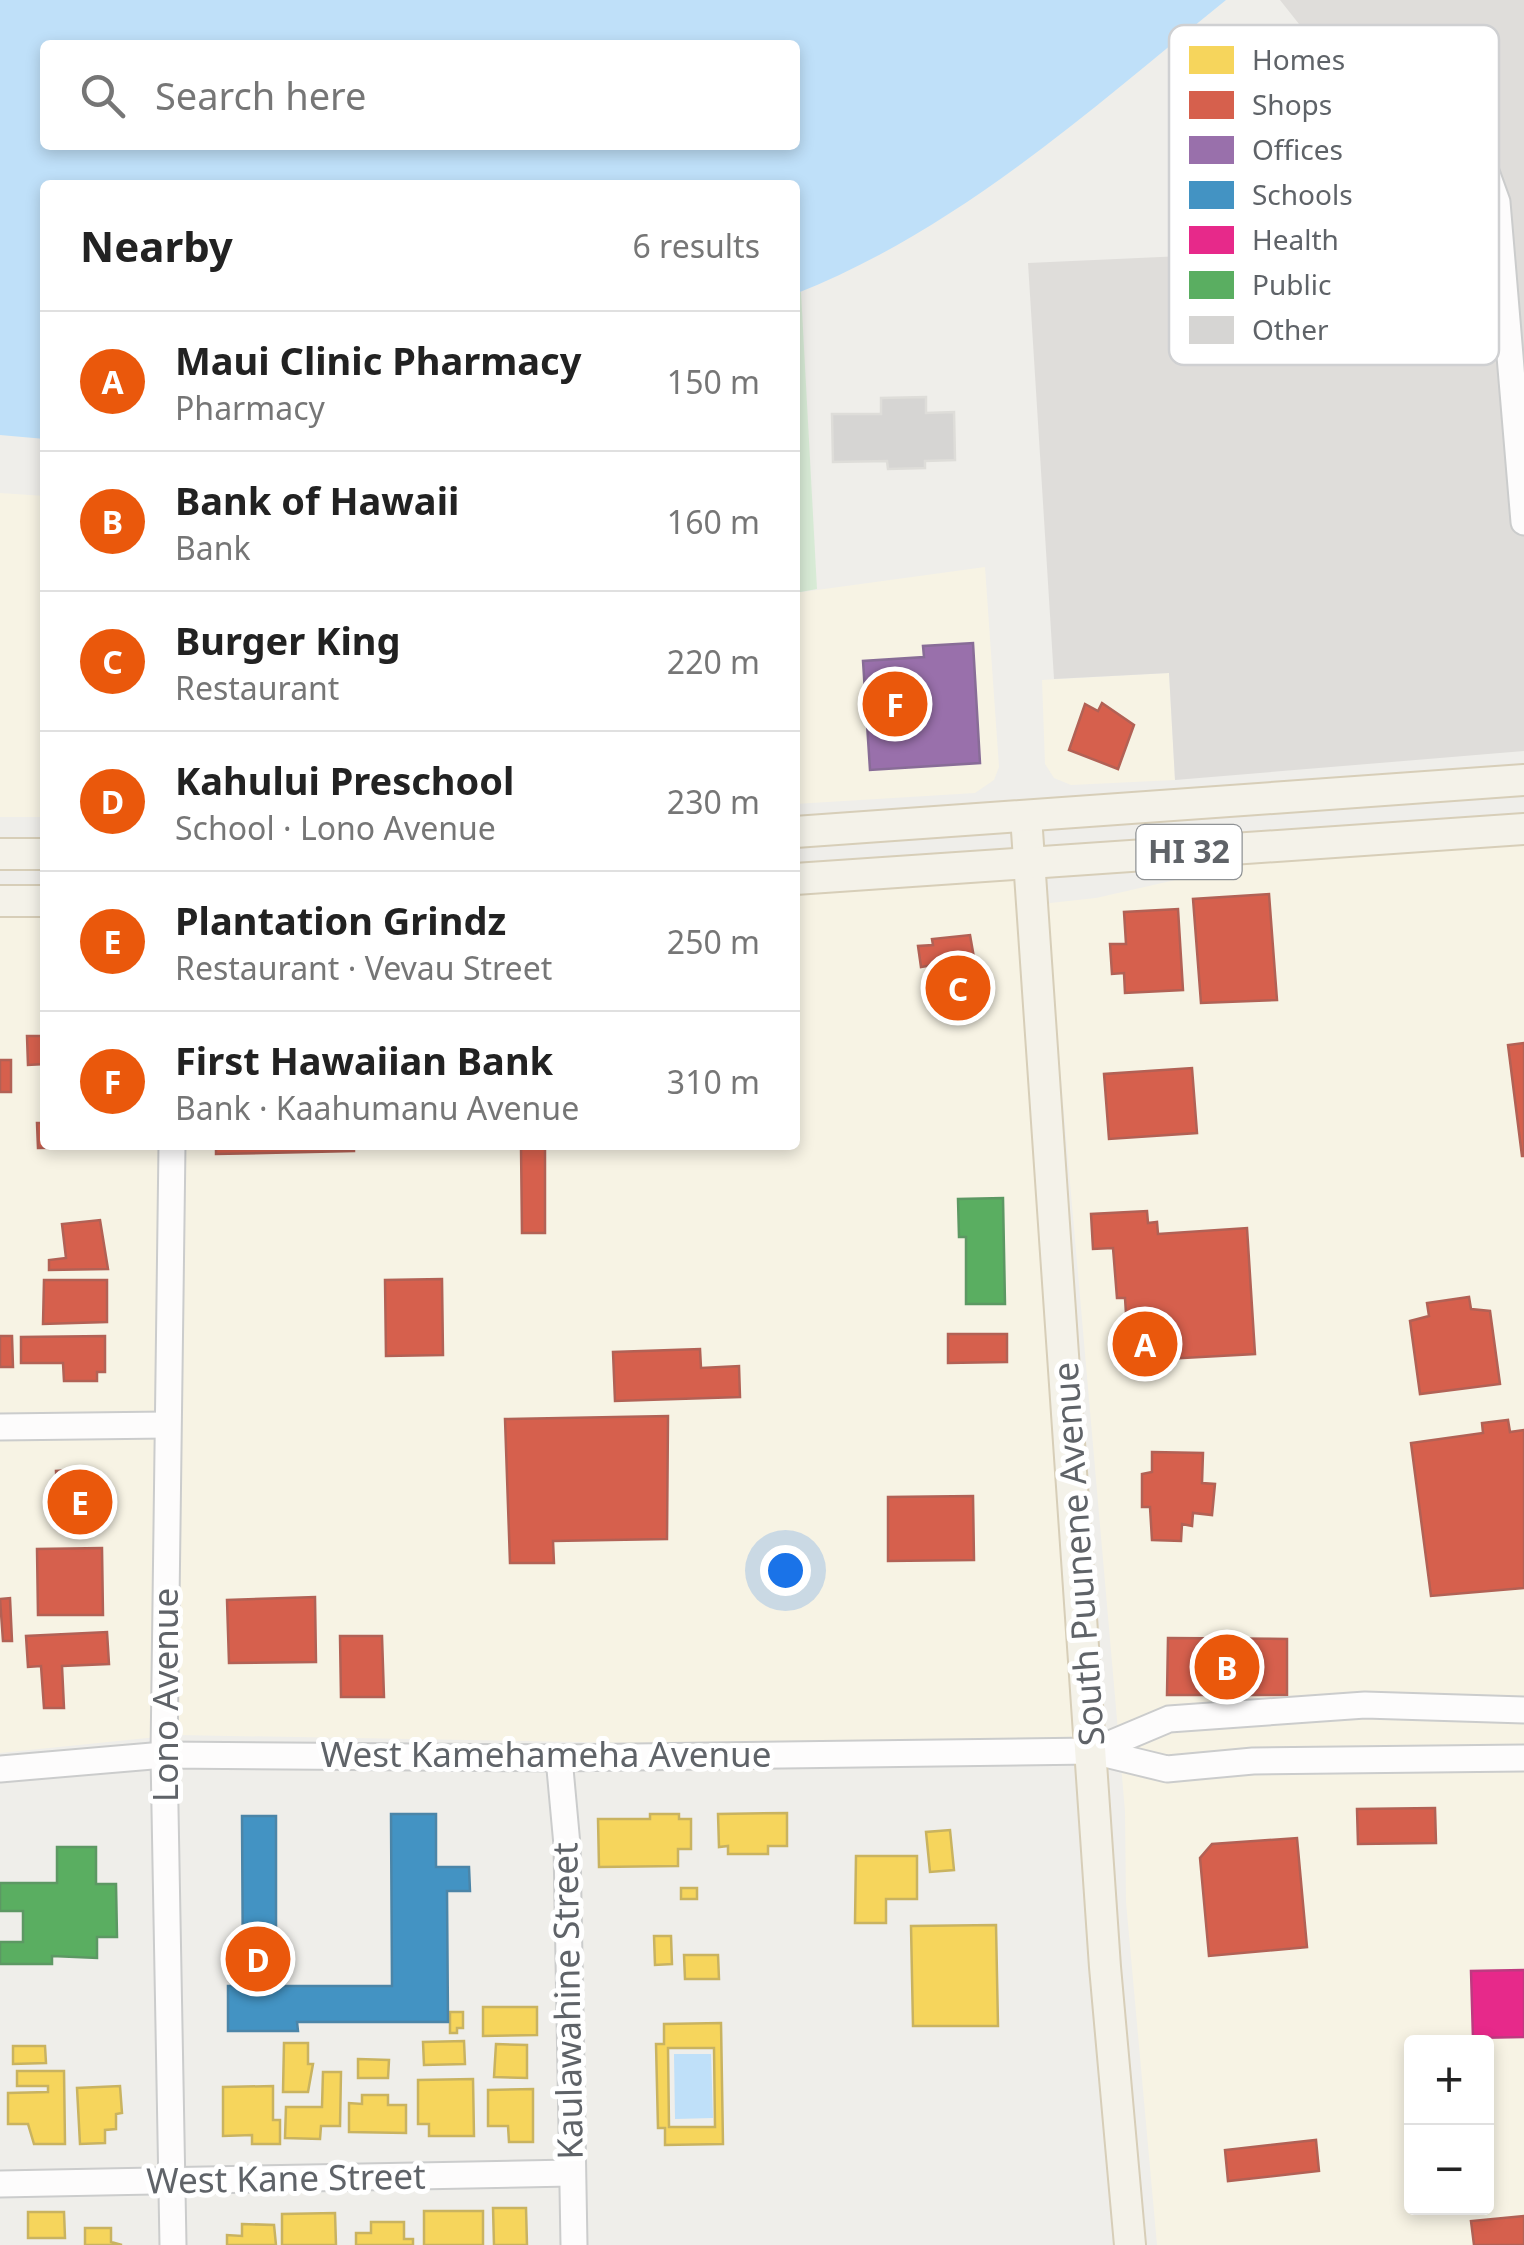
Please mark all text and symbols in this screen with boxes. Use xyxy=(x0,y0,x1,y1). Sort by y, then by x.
legend xyxy=(1169,25,1499,365)
search box xyxy=(40,40,800,150)
text: Homes xyxy=(1252,40,1345,78)
icon: search xyxy=(75,68,130,123)
text: Search here xyxy=(155,69,366,121)
text: Shops xyxy=(1252,85,1332,123)
text: Offices xyxy=(1252,130,1343,168)
text: Schools xyxy=(1252,175,1353,213)
text: Nearby xyxy=(80,217,233,274)
text: Health xyxy=(1252,220,1339,258)
text: 6 results xyxy=(633,224,760,267)
text: Public xyxy=(1252,265,1331,303)
text: Other xyxy=(1252,310,1329,348)
text: Maui Clinic Pharmacy xyxy=(175,334,581,386)
text: A xyxy=(101,360,124,403)
text: 150 m xyxy=(667,360,760,403)
text: Pharmacy xyxy=(175,386,325,429)
text: Bank of Hawaii xyxy=(175,474,459,526)
text: B xyxy=(102,500,123,543)
text: 160 m xyxy=(667,500,760,543)
text: Bank xyxy=(175,526,251,569)
text: Burger King xyxy=(175,614,400,666)
text: C xyxy=(102,640,123,683)
text: 220 m xyxy=(667,640,760,683)
text: Restaurant xyxy=(175,666,339,709)
pin: F xyxy=(862,666,928,742)
text: Kahului Preschool xyxy=(175,754,514,806)
text: D xyxy=(101,780,124,823)
text: 230 m xyxy=(667,780,760,823)
text: School · Lono Avenue xyxy=(175,806,496,849)
road number: HI 32 xyxy=(1136,825,1242,879)
text: Plantation Grindz xyxy=(175,894,506,946)
text: E xyxy=(104,920,121,963)
text: 250 m xyxy=(667,920,760,963)
text: Restaurant · Vevau Street xyxy=(175,946,552,989)
pin: C xyxy=(926,950,990,1026)
text: First Hawaiian Bank xyxy=(175,1034,553,1086)
text: F xyxy=(104,1060,121,1103)
text: 310 m xyxy=(667,1060,760,1103)
text: Bank · Kaahumanu Avenue xyxy=(175,1086,579,1129)
pin: A xyxy=(1112,1306,1178,1382)
street label: South Puunene Avenue xyxy=(1041,1361,1114,1748)
pin: E xyxy=(48,1464,112,1540)
your location xyxy=(760,1545,811,1596)
street label: Lono Avenue xyxy=(141,1588,188,1802)
pin: B xyxy=(1194,1630,1260,1704)
street label: West Kamehameha Avenue xyxy=(321,1730,771,1777)
street label: Kaulawahine Street xyxy=(540,1842,593,2160)
pin: D xyxy=(226,1922,290,1996)
map controls xyxy=(1404,2035,1494,2215)
button: + xyxy=(1404,2035,1494,2125)
button: − xyxy=(1404,2125,1494,2215)
street label: West Kane Street xyxy=(146,2152,426,2203)

